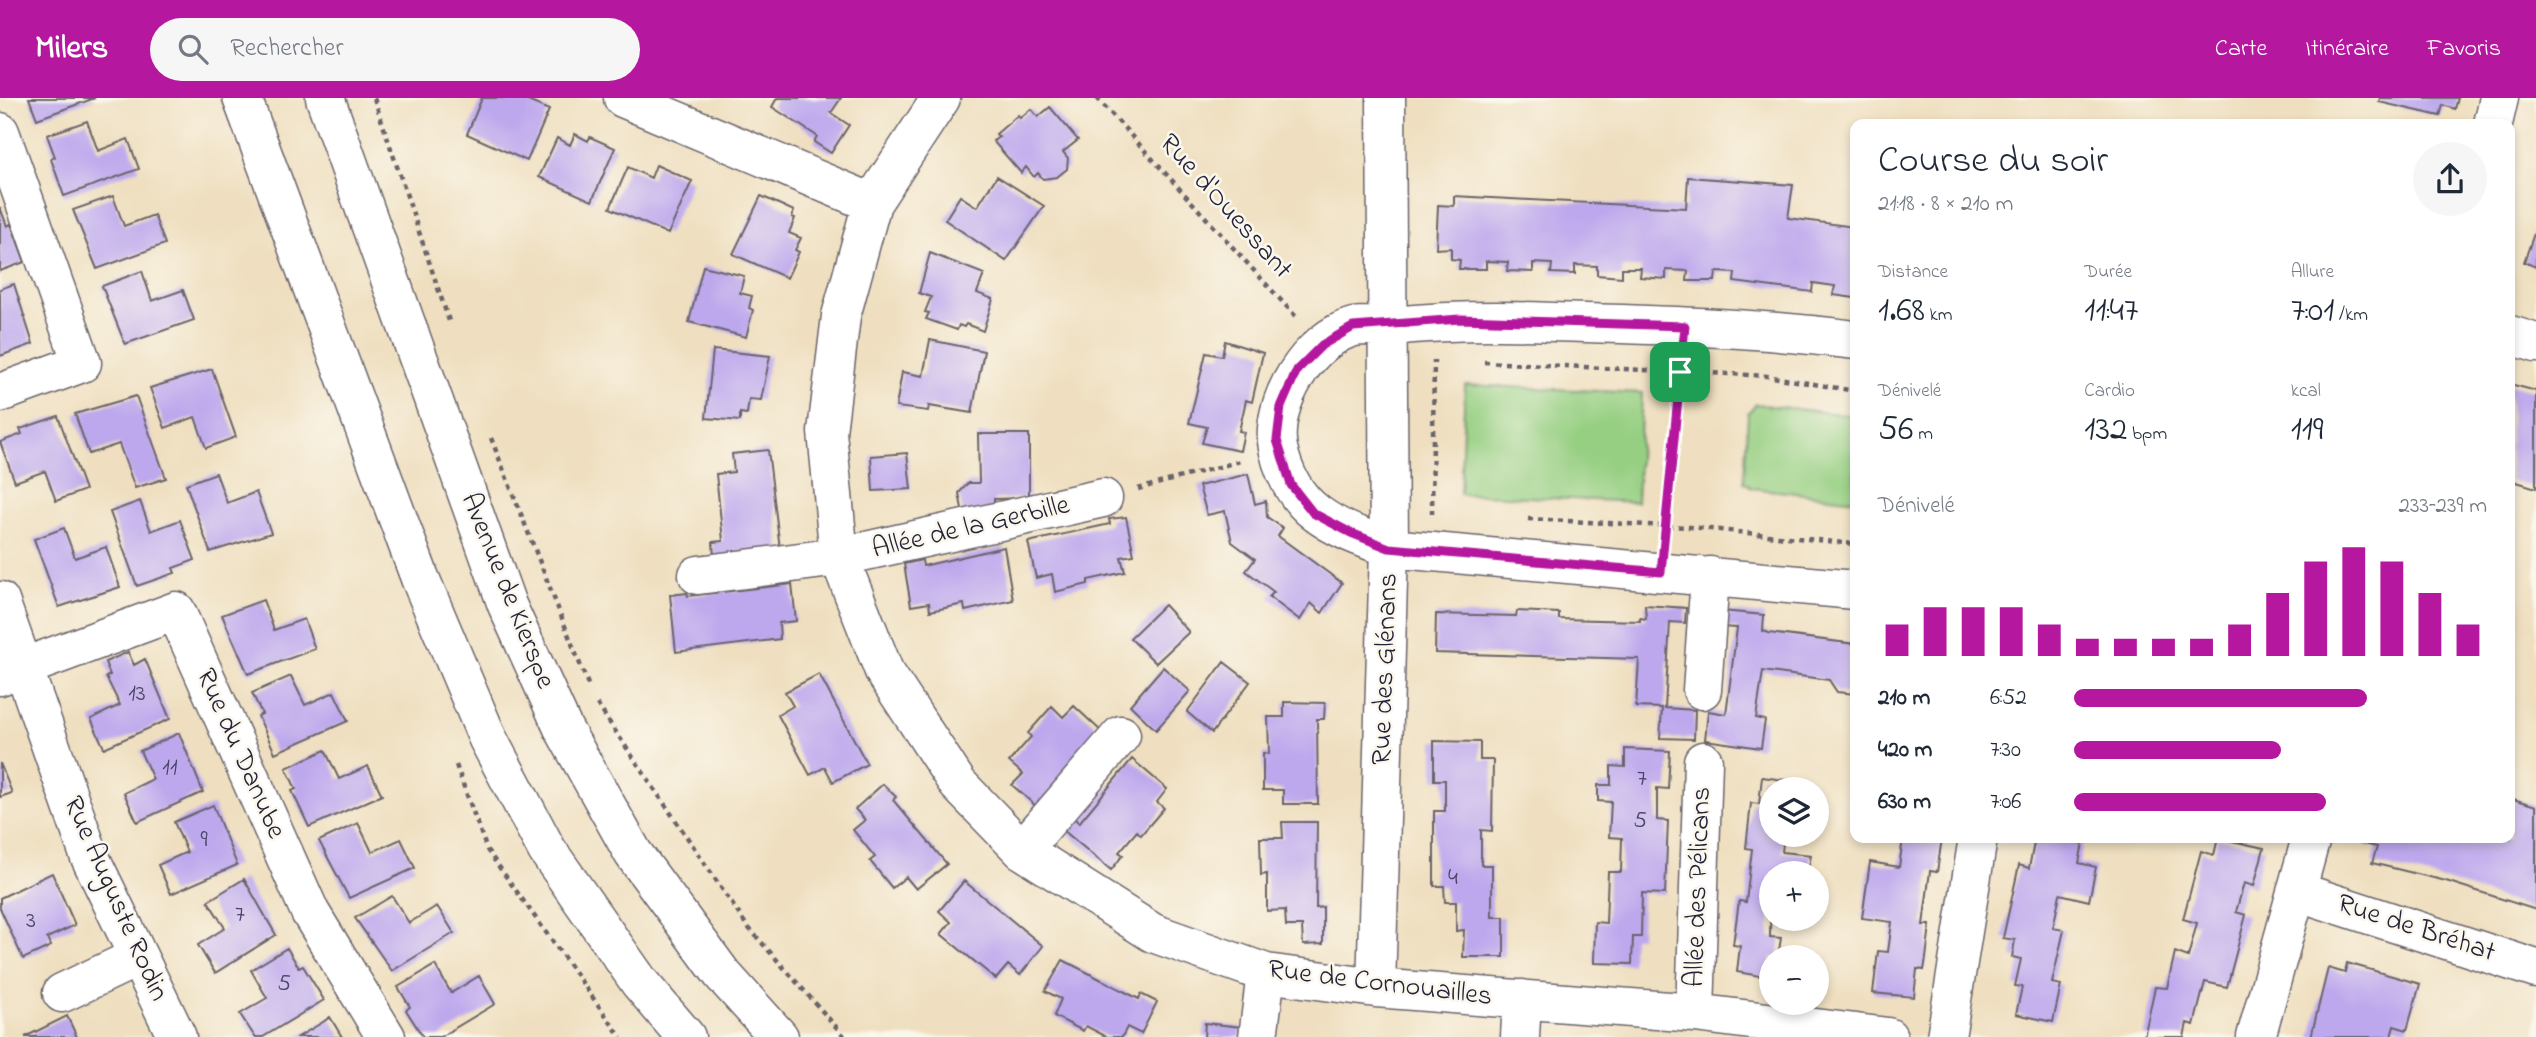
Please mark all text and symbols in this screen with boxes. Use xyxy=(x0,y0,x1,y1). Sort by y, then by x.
search box xyxy=(150,18,640,81)
text: Milers xyxy=(35,25,108,73)
icon: search xyxy=(174,30,212,68)
text: Rechercher xyxy=(230,30,344,68)
text: Carte xyxy=(2215,32,2267,67)
text: Itinéraire xyxy=(2305,32,2389,67)
text: Favoris xyxy=(2427,32,2501,67)
street label: Rue d'Ouessant xyxy=(1148,125,1302,289)
text: Course du soir xyxy=(1878,134,2108,190)
button: share xyxy=(2413,142,2487,216)
text: 21:18 · 8 × 210 m xyxy=(1878,188,2013,221)
text: Distance xyxy=(1878,259,1948,286)
text: Durée xyxy=(2084,259,2132,286)
text: Allure xyxy=(2291,259,2334,286)
text: 1.68 xyxy=(1878,286,1925,337)
text: 11:47 xyxy=(2084,286,2138,337)
text: 7:01 xyxy=(2291,286,2334,337)
text: km xyxy=(1925,302,1953,329)
text: /km xyxy=(2334,302,2368,329)
pin xyxy=(1650,342,1710,402)
icon: arrive xyxy=(1661,353,1699,391)
text: Dénivelé xyxy=(1878,378,1941,405)
text: Cardio xyxy=(2084,378,2135,405)
text: kcal xyxy=(2291,378,2321,405)
text: 56 xyxy=(1878,405,1913,456)
text: 132 xyxy=(2084,405,2127,456)
text: 119 xyxy=(2291,405,2323,456)
text: m xyxy=(1913,421,1933,448)
text: bpm xyxy=(2127,421,2167,448)
street label: Allée de la Gerbille xyxy=(868,485,1074,571)
street label: Avenue de Kierspe xyxy=(449,487,565,695)
text: Dénivelé xyxy=(1878,490,1955,523)
text: 233–239 m xyxy=(2398,490,2487,523)
street label: Rue des Glénans xyxy=(1362,572,1410,766)
street label: Rue du Danube xyxy=(184,662,296,846)
house number: 13 xyxy=(128,677,146,712)
text: 210 m xyxy=(1878,682,1930,715)
text: 6:52 xyxy=(1990,682,2027,715)
text: 420 m xyxy=(1878,734,1932,767)
text: 7:30 xyxy=(1990,734,2021,767)
house number: 11 xyxy=(162,751,178,786)
house number: 7 xyxy=(1637,762,1647,797)
map controls xyxy=(1759,777,1829,1015)
button: layers xyxy=(1759,777,1829,847)
street label: Allée des Pélicans xyxy=(1675,786,1723,988)
text: 630 m xyxy=(1878,786,1931,819)
text: 7:06 xyxy=(1990,786,2022,819)
street label: Rue Auguste Rodin xyxy=(51,790,179,1008)
house number: 5 xyxy=(1633,804,1647,839)
house number: 9 xyxy=(200,823,208,858)
house number: 4 xyxy=(1448,861,1458,896)
button: + xyxy=(1759,861,1829,931)
street label: Rue de Bréhat xyxy=(2332,884,2500,974)
house number: 7 xyxy=(235,898,245,933)
house number: 3 xyxy=(26,904,36,939)
button: − xyxy=(1759,945,1829,1015)
street label: Rue de Cornouailles xyxy=(1266,950,1494,1018)
house number: 5 xyxy=(277,967,291,1002)

